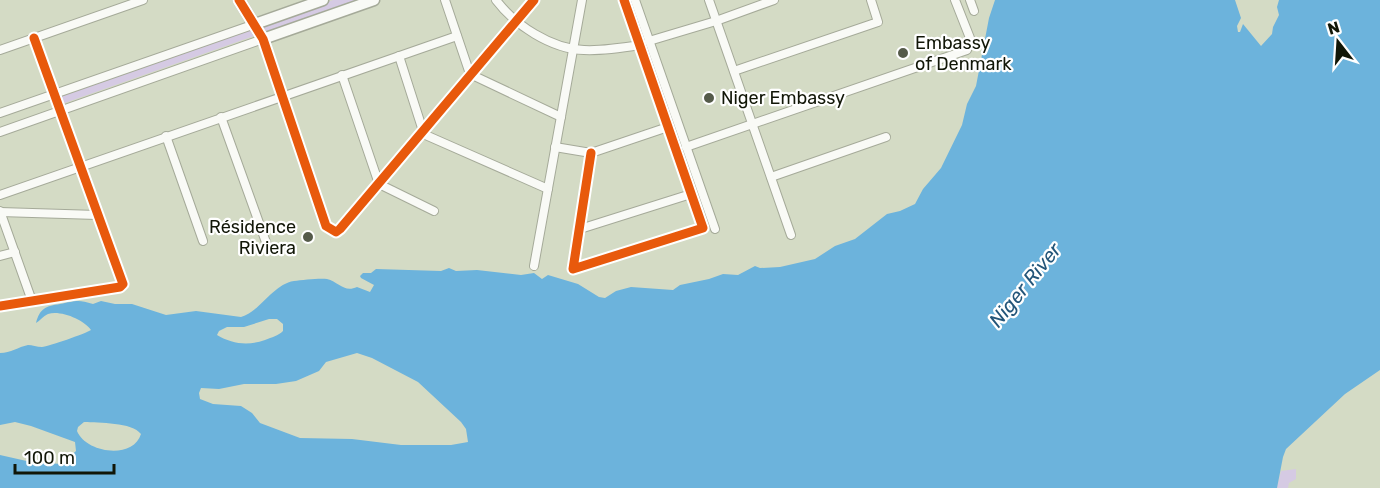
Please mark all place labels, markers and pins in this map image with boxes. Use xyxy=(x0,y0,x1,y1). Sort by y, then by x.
place label: Embassy of Denmark xyxy=(915,32,1012,75)
marker: Embassy of Denmark xyxy=(896,46,910,60)
place label: Niger Embassy xyxy=(721,87,845,109)
marker: Niger Embassy xyxy=(702,91,716,105)
place label: Résidence Riviera xyxy=(209,216,296,259)
marker: Résidence Riviera xyxy=(301,230,315,244)

